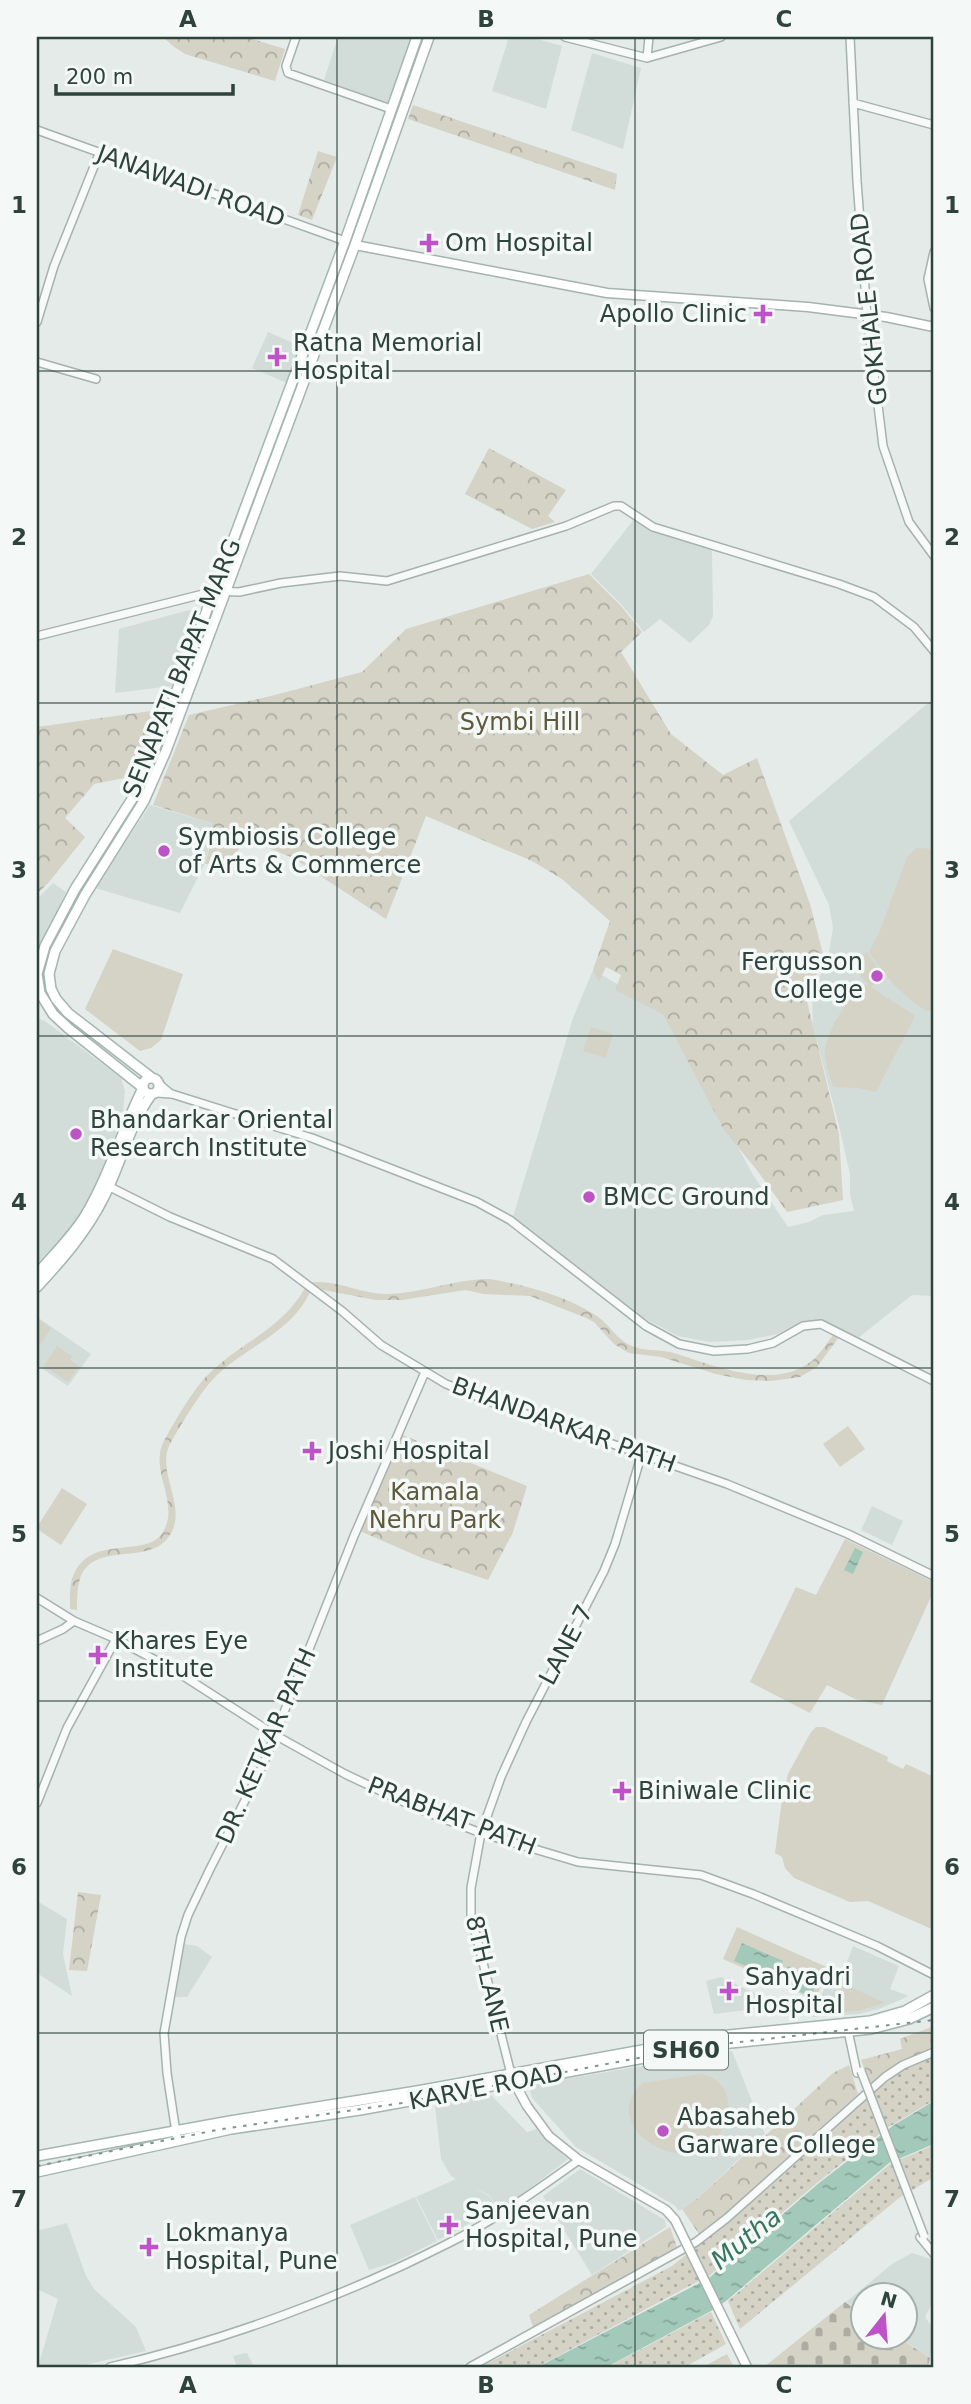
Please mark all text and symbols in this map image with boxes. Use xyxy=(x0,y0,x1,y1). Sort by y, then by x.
text: A xyxy=(179,6,197,32)
text: B xyxy=(477,6,495,32)
text: C xyxy=(776,6,792,32)
scale bar xyxy=(56,52,233,96)
text: 200 m xyxy=(66,65,133,89)
street label: JANAWADI ROAD xyxy=(91,138,289,233)
text: 1 xyxy=(11,192,27,218)
text: 1 xyxy=(944,192,960,218)
street label: GOKHALE ROAD xyxy=(845,211,893,407)
place label: Om Hospital xyxy=(445,229,593,257)
marker: Om Hospital xyxy=(419,233,439,253)
place label: Apollo Clinic xyxy=(600,300,747,328)
marker: Apollo Clinic xyxy=(753,304,773,324)
place label: Ratna Memorial Hospital xyxy=(293,329,482,385)
marker: Ratna Memorial Hospital xyxy=(267,347,287,367)
text: 2 xyxy=(11,524,27,550)
text: 2 xyxy=(944,524,960,550)
street label: SENAPATI BAPAT MARG xyxy=(117,534,247,802)
park label: Symbi Hill xyxy=(460,708,580,736)
place label: Symbiosis College of Arts & Commerce xyxy=(178,823,421,879)
marker: Symbiosis College of Arts & Commerce xyxy=(156,843,172,859)
text: 3 xyxy=(11,857,27,883)
text: 3 xyxy=(944,857,960,883)
place label: Fergusson College xyxy=(741,948,863,1004)
marker: Fergusson College xyxy=(869,968,885,984)
place label: Bhandarkar Oriental Research Institute xyxy=(90,1106,333,1162)
marker: Bhandarkar Oriental Research Institute xyxy=(68,1126,84,1142)
place label: BMCC Ground xyxy=(603,1183,770,1211)
text: 4 xyxy=(11,1189,27,1215)
marker: BMCC Ground xyxy=(581,1189,597,1205)
text: 4 xyxy=(944,1189,960,1215)
street label: BHANDARKAR PATH xyxy=(448,1371,680,1479)
place label: Joshi Hospital xyxy=(326,1437,490,1465)
marker: Joshi Hospital xyxy=(302,1441,322,1461)
park label: Kamala Nehru Park xyxy=(369,1478,501,1534)
text: 5 xyxy=(11,1521,27,1547)
text: 5 xyxy=(944,1521,960,1547)
street label: LANE 7 xyxy=(533,1600,599,1690)
place label: Khares Eye Institute xyxy=(114,1627,248,1683)
street label: DR. KETKAR PATH xyxy=(210,1644,322,1848)
marker: Khares Eye Institute xyxy=(88,1645,108,1665)
street label: PRABHAT PATH xyxy=(364,1771,540,1861)
place label: Biniwale Clinic xyxy=(638,1777,812,1805)
marker: Biniwale Clinic xyxy=(612,1781,632,1801)
text: 6 xyxy=(11,1854,27,1880)
text: 6 xyxy=(944,1854,960,1880)
street label: 8TH LANE xyxy=(460,1913,514,2035)
place label: Sahyadri Hospital xyxy=(745,1963,851,2019)
marker: Sahyadri Hospital xyxy=(719,1981,739,2001)
road number: SH60 xyxy=(644,2030,728,2070)
street label: KARVE ROAD xyxy=(407,2058,565,2116)
place label: Abasaheb Garware College xyxy=(677,2103,876,2159)
marker: Abasaheb Garware College xyxy=(655,2123,671,2139)
text: 7 xyxy=(11,2186,27,2212)
text: 7 xyxy=(944,2186,960,2212)
place label: Sanjeevan Hospital, Pune xyxy=(465,2197,637,2253)
water label: Mutha xyxy=(705,2201,787,2275)
marker: Sanjeevan Hospital, Pune xyxy=(439,2215,459,2235)
place label: Lokmanya Hospital, Pune xyxy=(165,2219,337,2275)
marker: Lokmanya Hospital, Pune xyxy=(139,2237,159,2257)
north arrow xyxy=(848,2282,918,2352)
text: N xyxy=(878,2287,900,2313)
text: A xyxy=(179,2372,197,2398)
text: B xyxy=(477,2372,495,2398)
text: C xyxy=(776,2372,792,2398)

